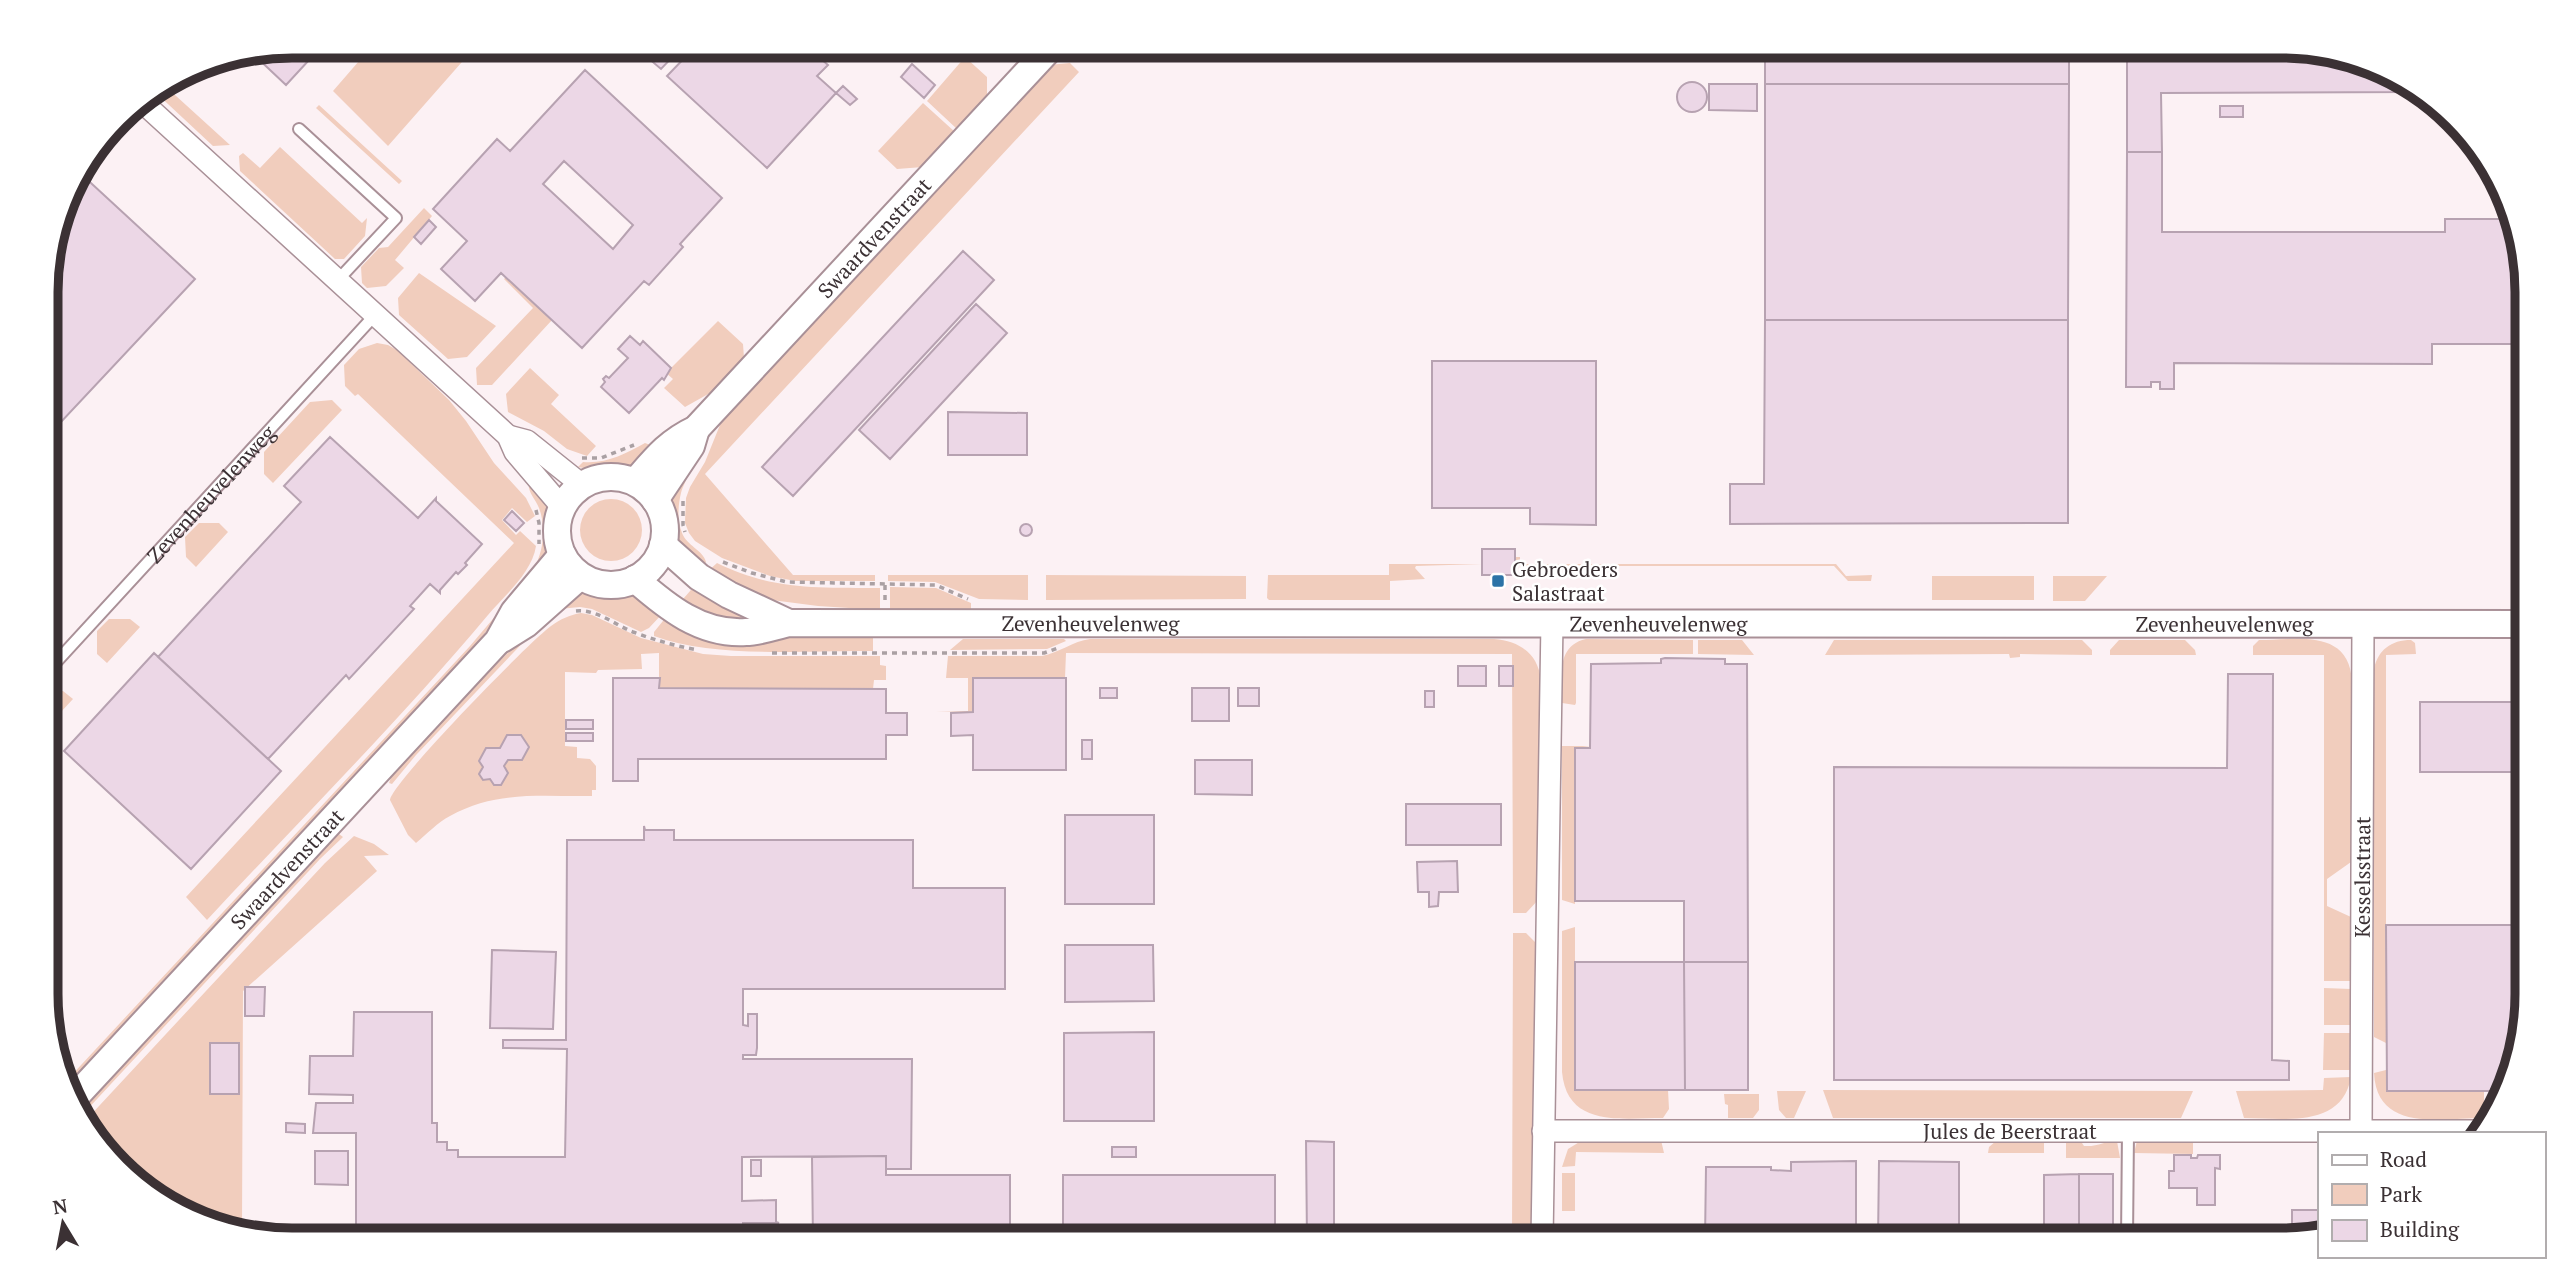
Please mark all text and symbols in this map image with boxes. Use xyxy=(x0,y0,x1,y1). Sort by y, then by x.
street label: Swaardvenstraat xyxy=(811,171,937,304)
street label: Zevenheuvelenweg xyxy=(140,418,282,569)
place label: Gebroeders Salastraat xyxy=(1512,555,1618,607)
marker: Gebroeders Salastraat xyxy=(1490,573,1506,589)
street label: Zevenheuvelenweg xyxy=(1002,609,1180,637)
street label: Zevenheuvelenweg xyxy=(1570,609,1748,638)
street label: Zevenheuvelenweg xyxy=(2136,610,2314,638)
street label: Swaardvenstraat xyxy=(224,802,350,935)
street label: Kesselsstraat xyxy=(2348,816,2376,938)
street label: Jules de Beerstraat xyxy=(1923,1117,2097,1145)
legend xyxy=(2318,1132,2545,1258)
text: Road xyxy=(2380,1145,2427,1173)
text: Park xyxy=(2380,1180,2422,1208)
north arrow xyxy=(28,1188,98,1258)
text: N xyxy=(51,1192,70,1219)
text: Building xyxy=(2380,1215,2460,1243)

